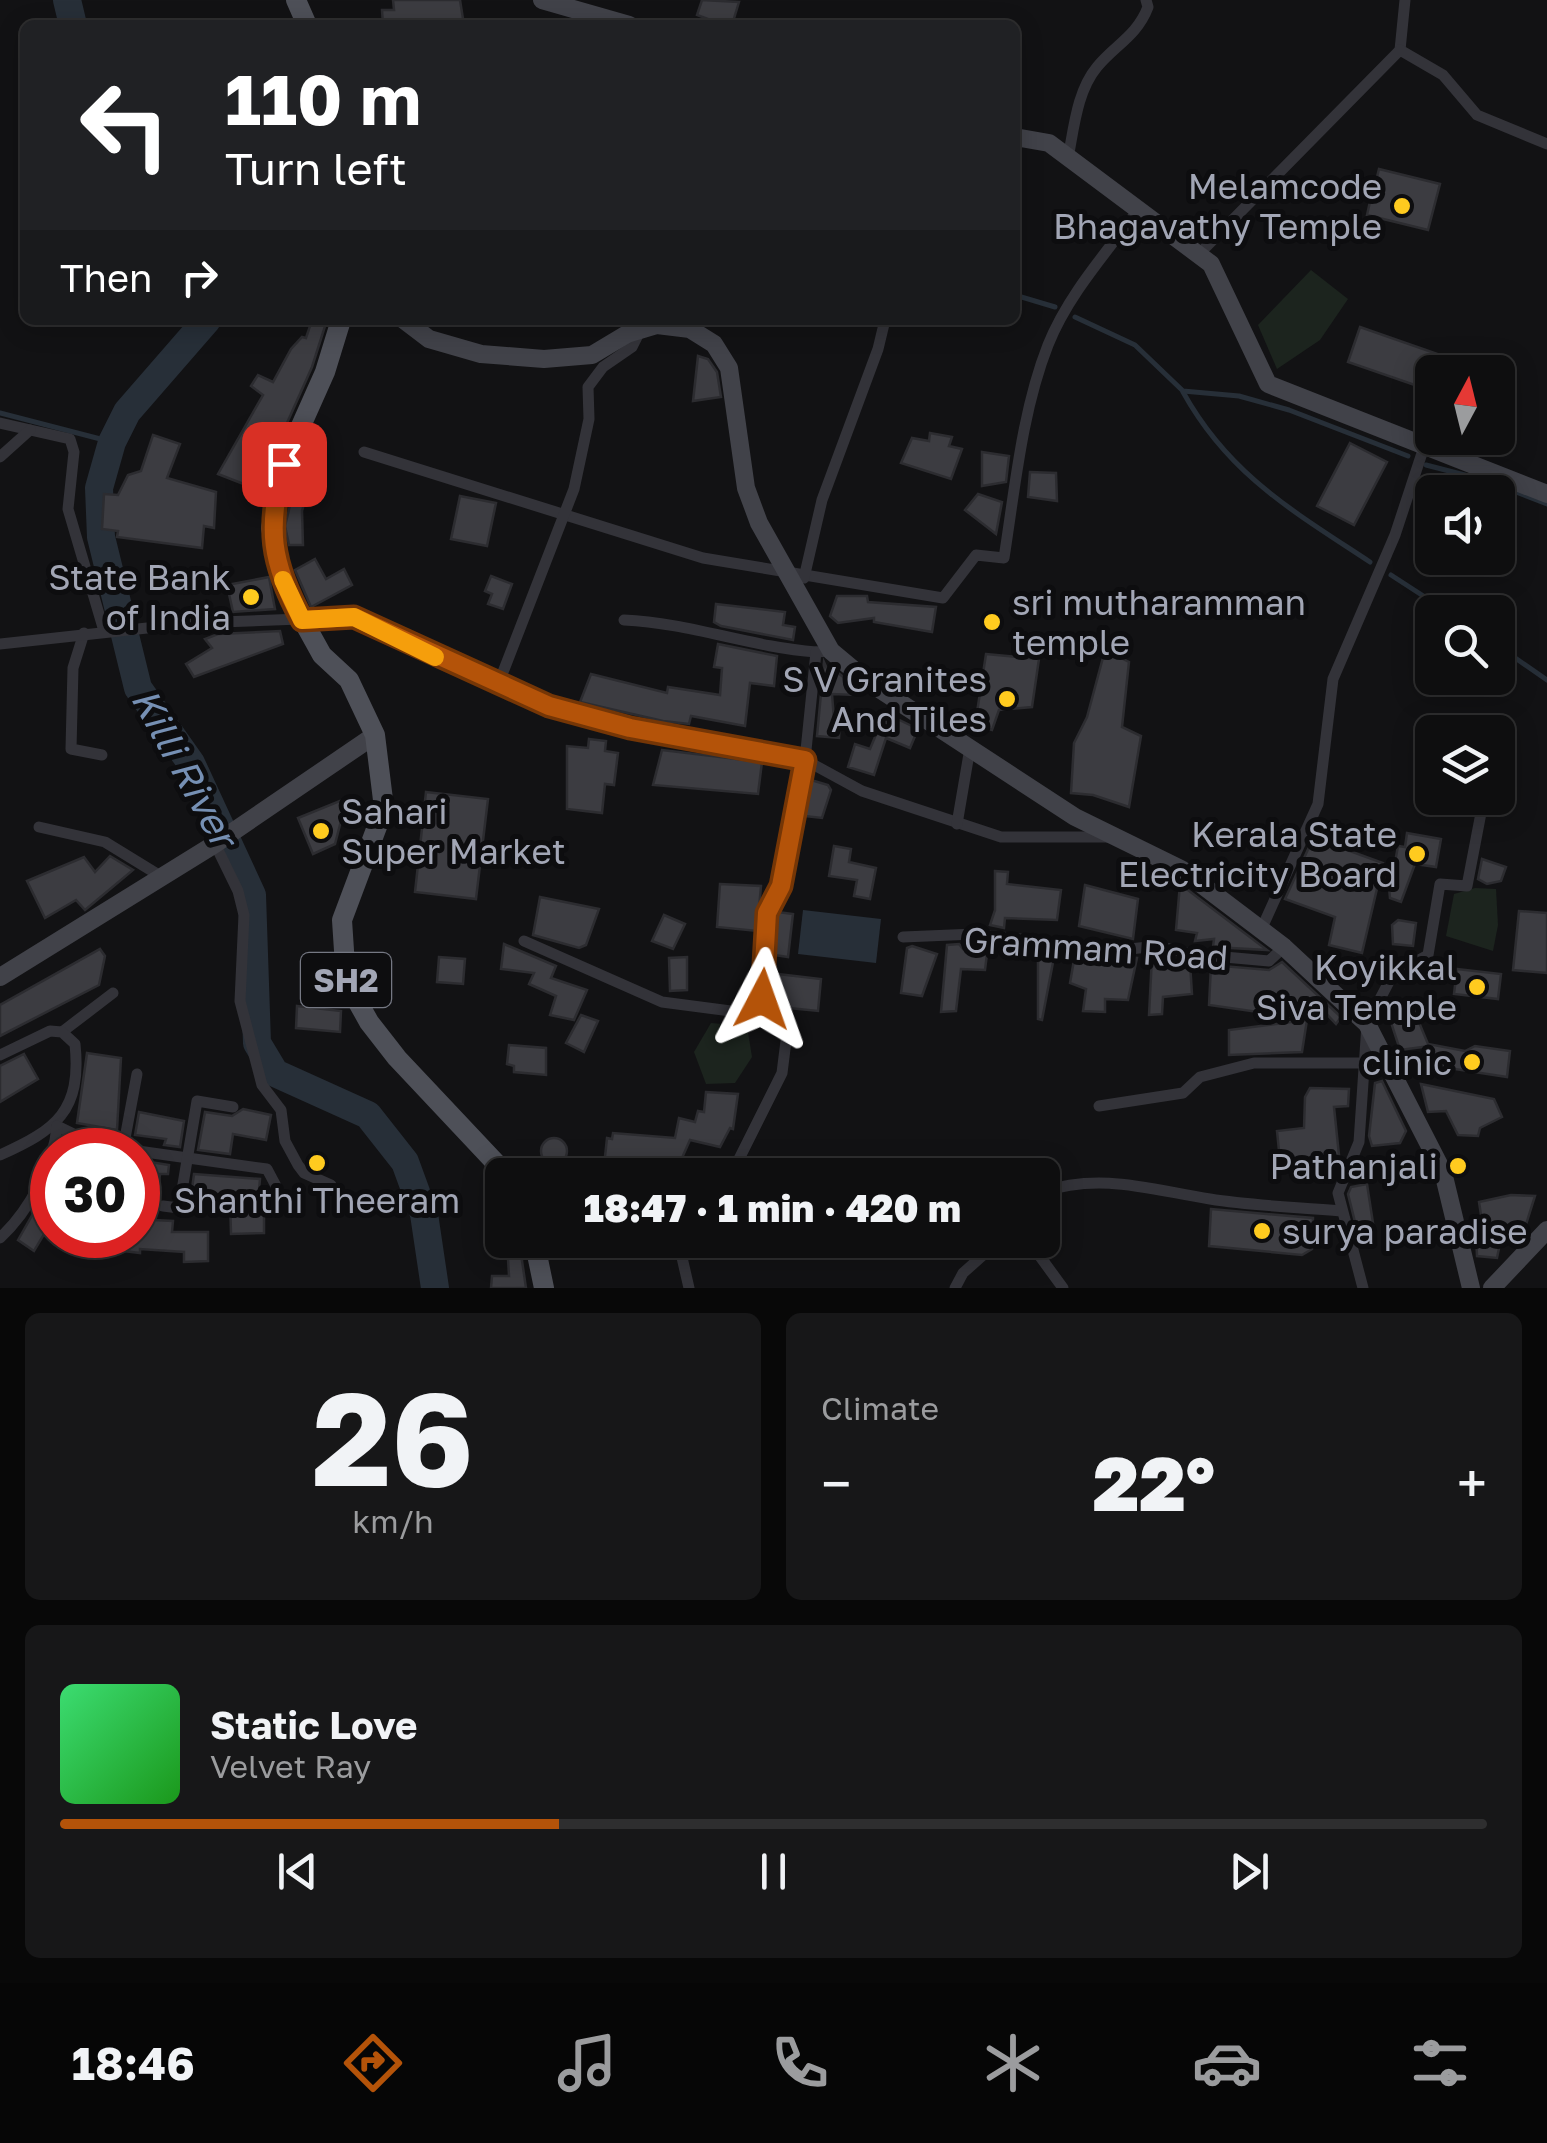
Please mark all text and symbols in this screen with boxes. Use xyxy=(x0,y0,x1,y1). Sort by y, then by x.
text: 110 m xyxy=(225,56,421,140)
icon: left xyxy=(60,60,190,190)
text: Turn left xyxy=(225,141,407,195)
place label: Melamcode Bhagavathy Temple xyxy=(1053,165,1382,247)
marker: Melamcode Bhagavathy Temple xyxy=(1391,195,1413,217)
icon: right xyxy=(172,250,227,305)
text: Then xyxy=(60,255,152,300)
north arrow xyxy=(1415,355,1515,455)
map controls xyxy=(1415,355,1515,815)
pin xyxy=(242,422,327,507)
icon: arrive xyxy=(257,437,312,492)
button: sound xyxy=(1415,475,1515,575)
place label: State Bank of India xyxy=(48,556,231,638)
place label: sri mutharamman temple xyxy=(1012,581,1306,663)
marker: State Bank of India xyxy=(240,586,262,608)
button: search xyxy=(1415,595,1515,695)
marker: sri mutharamman temple xyxy=(981,611,1003,633)
place label: S V Granites And Tiles xyxy=(782,658,987,740)
water label: Killi River xyxy=(123,680,249,858)
marker: S V Granites And Tiles xyxy=(996,688,1018,710)
button: layers xyxy=(1415,715,1515,815)
place label: Sahari Super Market xyxy=(341,790,566,872)
place label: Kerala State Electricity Board xyxy=(1118,813,1397,895)
marker: Sahari Super Market xyxy=(310,820,332,842)
marker: Kerala State Electricity Board xyxy=(1406,843,1428,865)
street label: Grammam Road xyxy=(962,918,1230,978)
place label: Koyikkal Siva Temple xyxy=(1256,946,1457,1028)
position arrow xyxy=(710,947,814,1051)
road number: SH2 xyxy=(301,953,391,1007)
marker: Koyikkal Siva Temple xyxy=(1466,976,1488,998)
place label: clinic xyxy=(1362,1041,1452,1083)
marker: clinic xyxy=(1461,1051,1483,1073)
speed limit sign: 30 xyxy=(30,1128,160,1258)
place label: Pathanjali xyxy=(1269,1145,1438,1187)
marker: Shanthi Theeram xyxy=(306,1152,328,1174)
marker: Pathanjali xyxy=(1447,1155,1469,1177)
place label: Shanthi Theeram xyxy=(174,1179,460,1221)
text: 18:47 · 1 min · 420 m xyxy=(584,1185,961,1230)
place label: surya paradise xyxy=(1282,1210,1528,1252)
marker: surya paradise xyxy=(1251,1220,1273,1242)
text: 26 xyxy=(312,1359,474,1515)
text: Climate xyxy=(821,1389,939,1427)
text: 22° xyxy=(1093,1437,1215,1528)
text: − xyxy=(821,1450,851,1516)
text: + xyxy=(1457,1450,1487,1516)
text: km/h xyxy=(352,1502,434,1540)
text: Static Love xyxy=(210,1702,417,1747)
text: Velvet Ray xyxy=(210,1747,371,1785)
icon: previous xyxy=(270,1844,325,1899)
icon: pause xyxy=(746,1844,801,1899)
icon: next xyxy=(1222,1844,1277,1899)
icon: directions xyxy=(338,2028,408,2098)
icon: music xyxy=(552,2028,622,2098)
icon: phone xyxy=(765,2028,835,2098)
icon: climate xyxy=(978,2028,1048,2098)
icon: car xyxy=(1192,2028,1262,2098)
icon: filters xyxy=(1405,2028,1475,2098)
text: 18:46 xyxy=(72,2036,195,2090)

